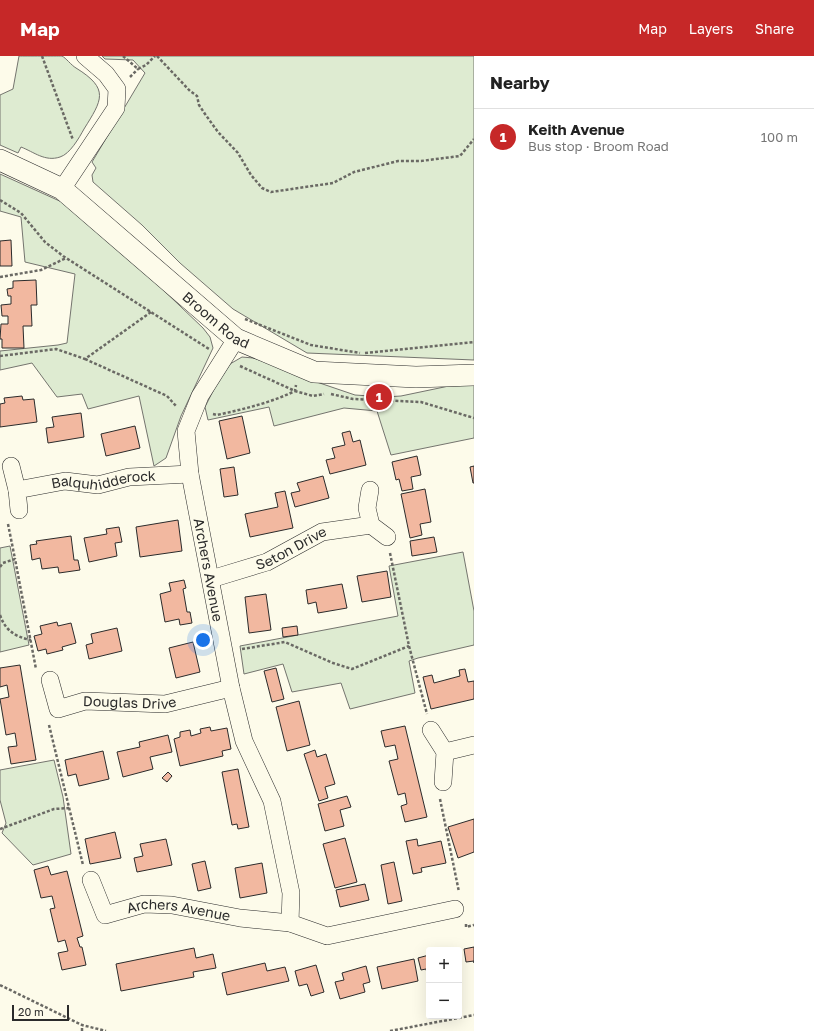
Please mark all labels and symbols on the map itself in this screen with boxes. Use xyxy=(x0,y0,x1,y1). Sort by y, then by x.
street label: Broom Road xyxy=(179,288,252,352)
pin: 1 xyxy=(366,382,392,412)
street label: Balquhidderock xyxy=(50,467,156,493)
street label: Archers Avenue xyxy=(191,517,227,623)
street label: Seton Drive xyxy=(253,522,329,573)
your location xyxy=(193,630,213,650)
street label: Douglas Drive xyxy=(83,692,178,712)
street label: Archers Avenue xyxy=(125,895,232,924)
scale bar xyxy=(12,1003,69,1022)

